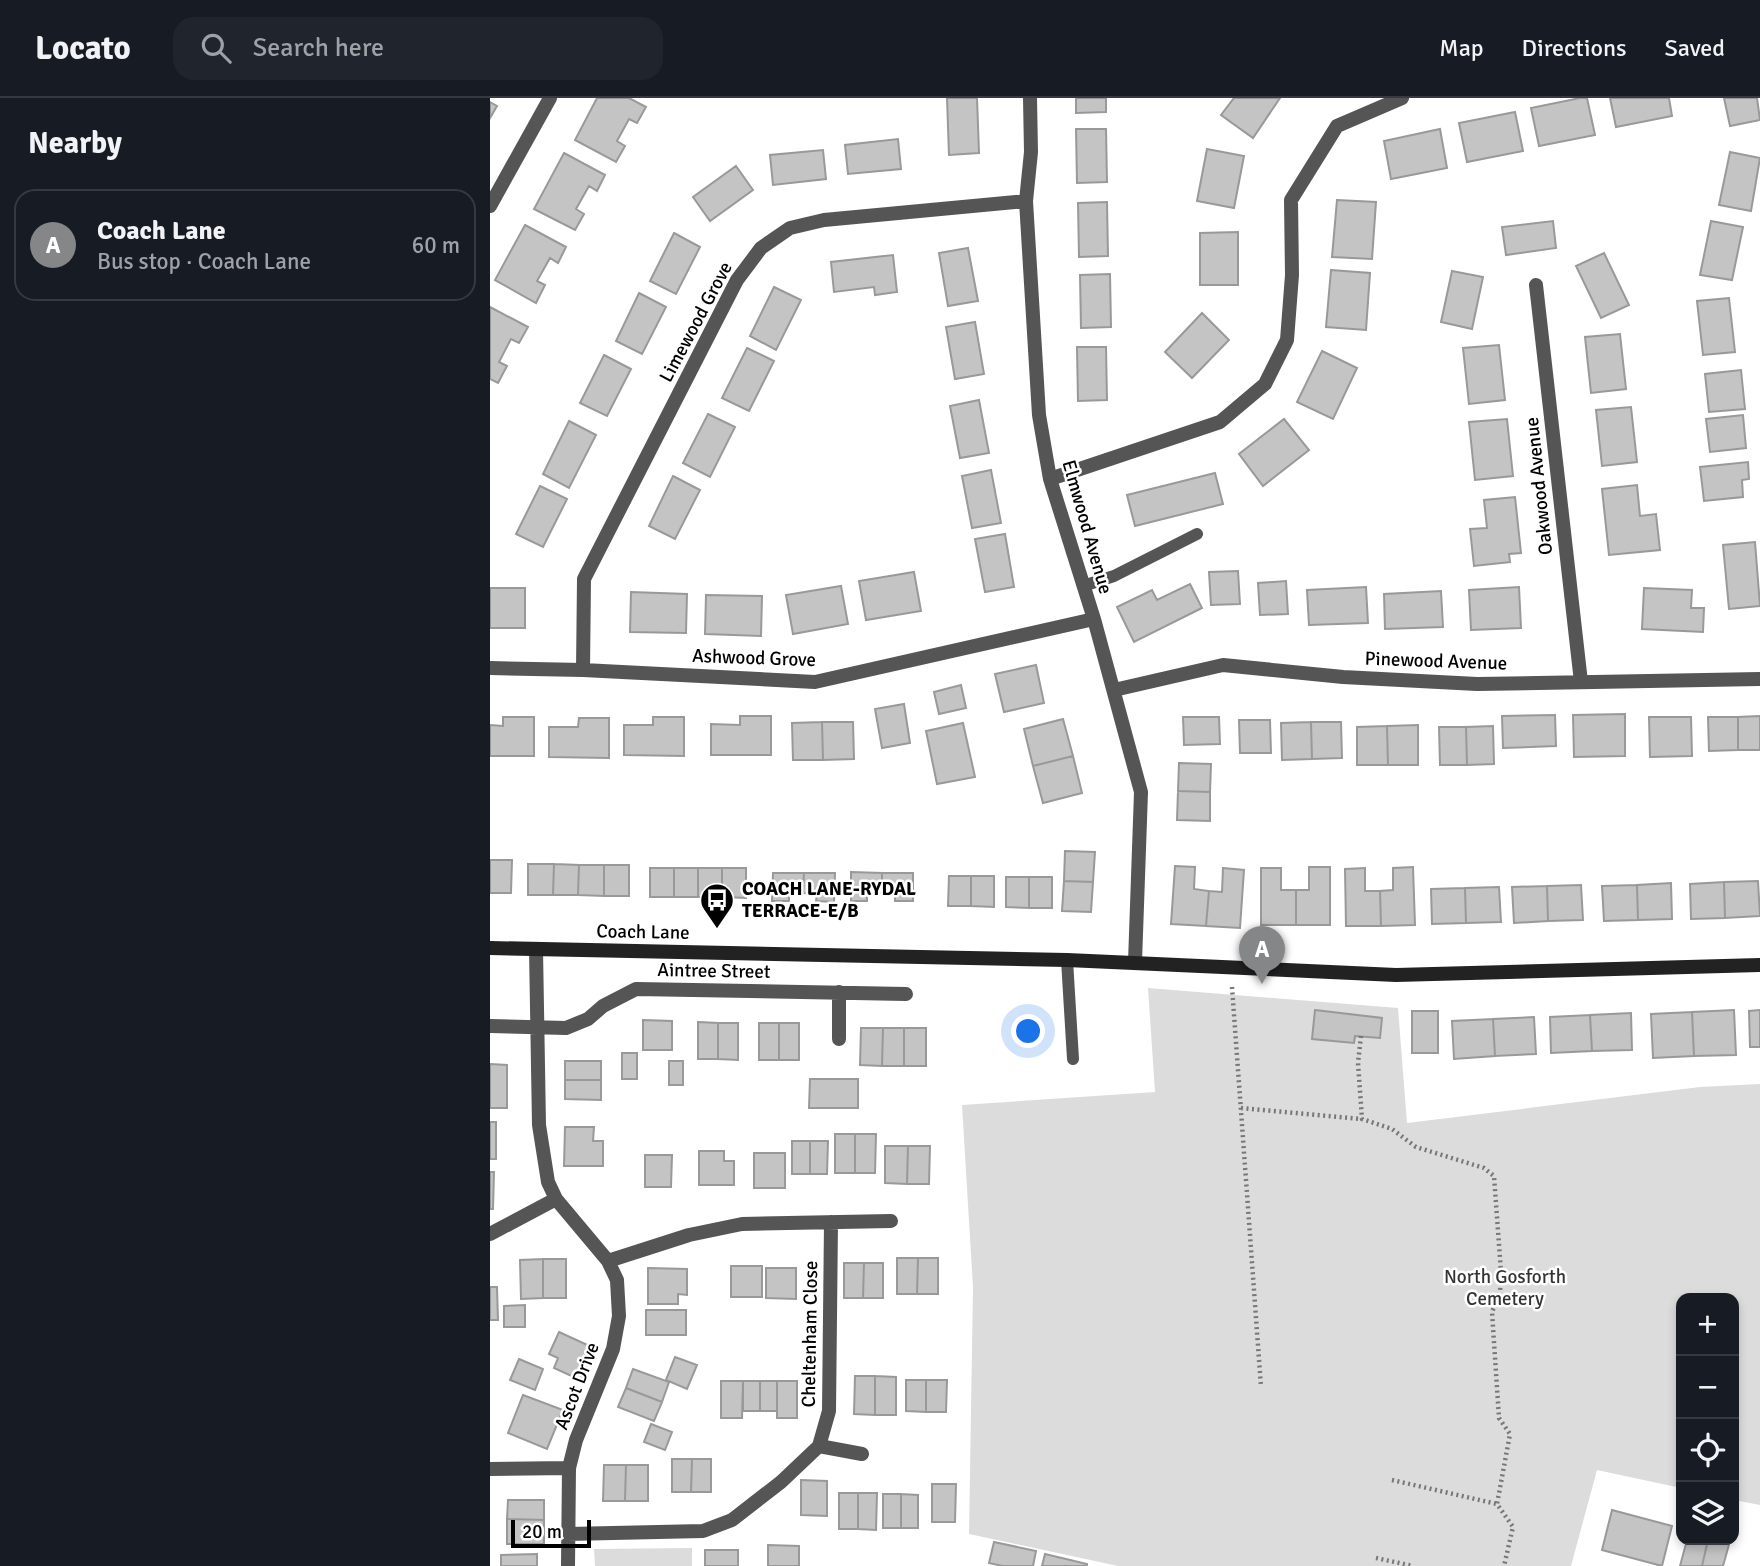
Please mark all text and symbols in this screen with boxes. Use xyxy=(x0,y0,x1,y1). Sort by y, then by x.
search box xyxy=(173,17,663,80)
text: Locato xyxy=(35,28,131,69)
icon: search xyxy=(197,29,235,67)
text: Search here xyxy=(253,32,384,64)
text: Map xyxy=(1439,33,1484,63)
text: Directions xyxy=(1522,33,1627,63)
text: Saved xyxy=(1665,33,1725,63)
text: Nearby xyxy=(28,125,122,162)
text: Coach Lane xyxy=(97,215,226,247)
text: A xyxy=(46,231,60,260)
text: 60 m xyxy=(412,231,460,260)
text: Bus stop · Coach Lane xyxy=(97,247,311,276)
street label: Limewood Grove xyxy=(654,258,738,386)
street label: Oakwood Avenue xyxy=(1520,416,1558,556)
street label: Elmwood Avenue xyxy=(1056,457,1118,597)
street label: Ashwood Grove xyxy=(692,644,816,672)
street label: Pinewood Avenue xyxy=(1364,647,1508,675)
place label: COACH LANE-RYDAL TERRACE-E/B xyxy=(742,877,916,923)
bus stop icon: COACH LANE-RYDAL TERRACE-E/B xyxy=(698,881,736,930)
street label: Coach Lane xyxy=(596,919,690,945)
pin: A xyxy=(1239,926,1285,984)
street label: Aintree Street xyxy=(657,958,771,984)
your location xyxy=(1011,1014,1045,1048)
street label: Cheltenham Close xyxy=(797,1260,823,1408)
park label: North Gosforth Cemetery xyxy=(1444,1265,1566,1311)
map controls xyxy=(1676,1293,1739,1545)
button: + xyxy=(1676,1293,1739,1356)
street label: Ascot Drive xyxy=(549,1339,605,1433)
button: − xyxy=(1676,1356,1739,1419)
button: locate xyxy=(1676,1419,1739,1482)
button: layers xyxy=(1676,1482,1739,1545)
scale bar xyxy=(511,1517,592,1549)
text: 20 m xyxy=(522,1520,562,1544)

